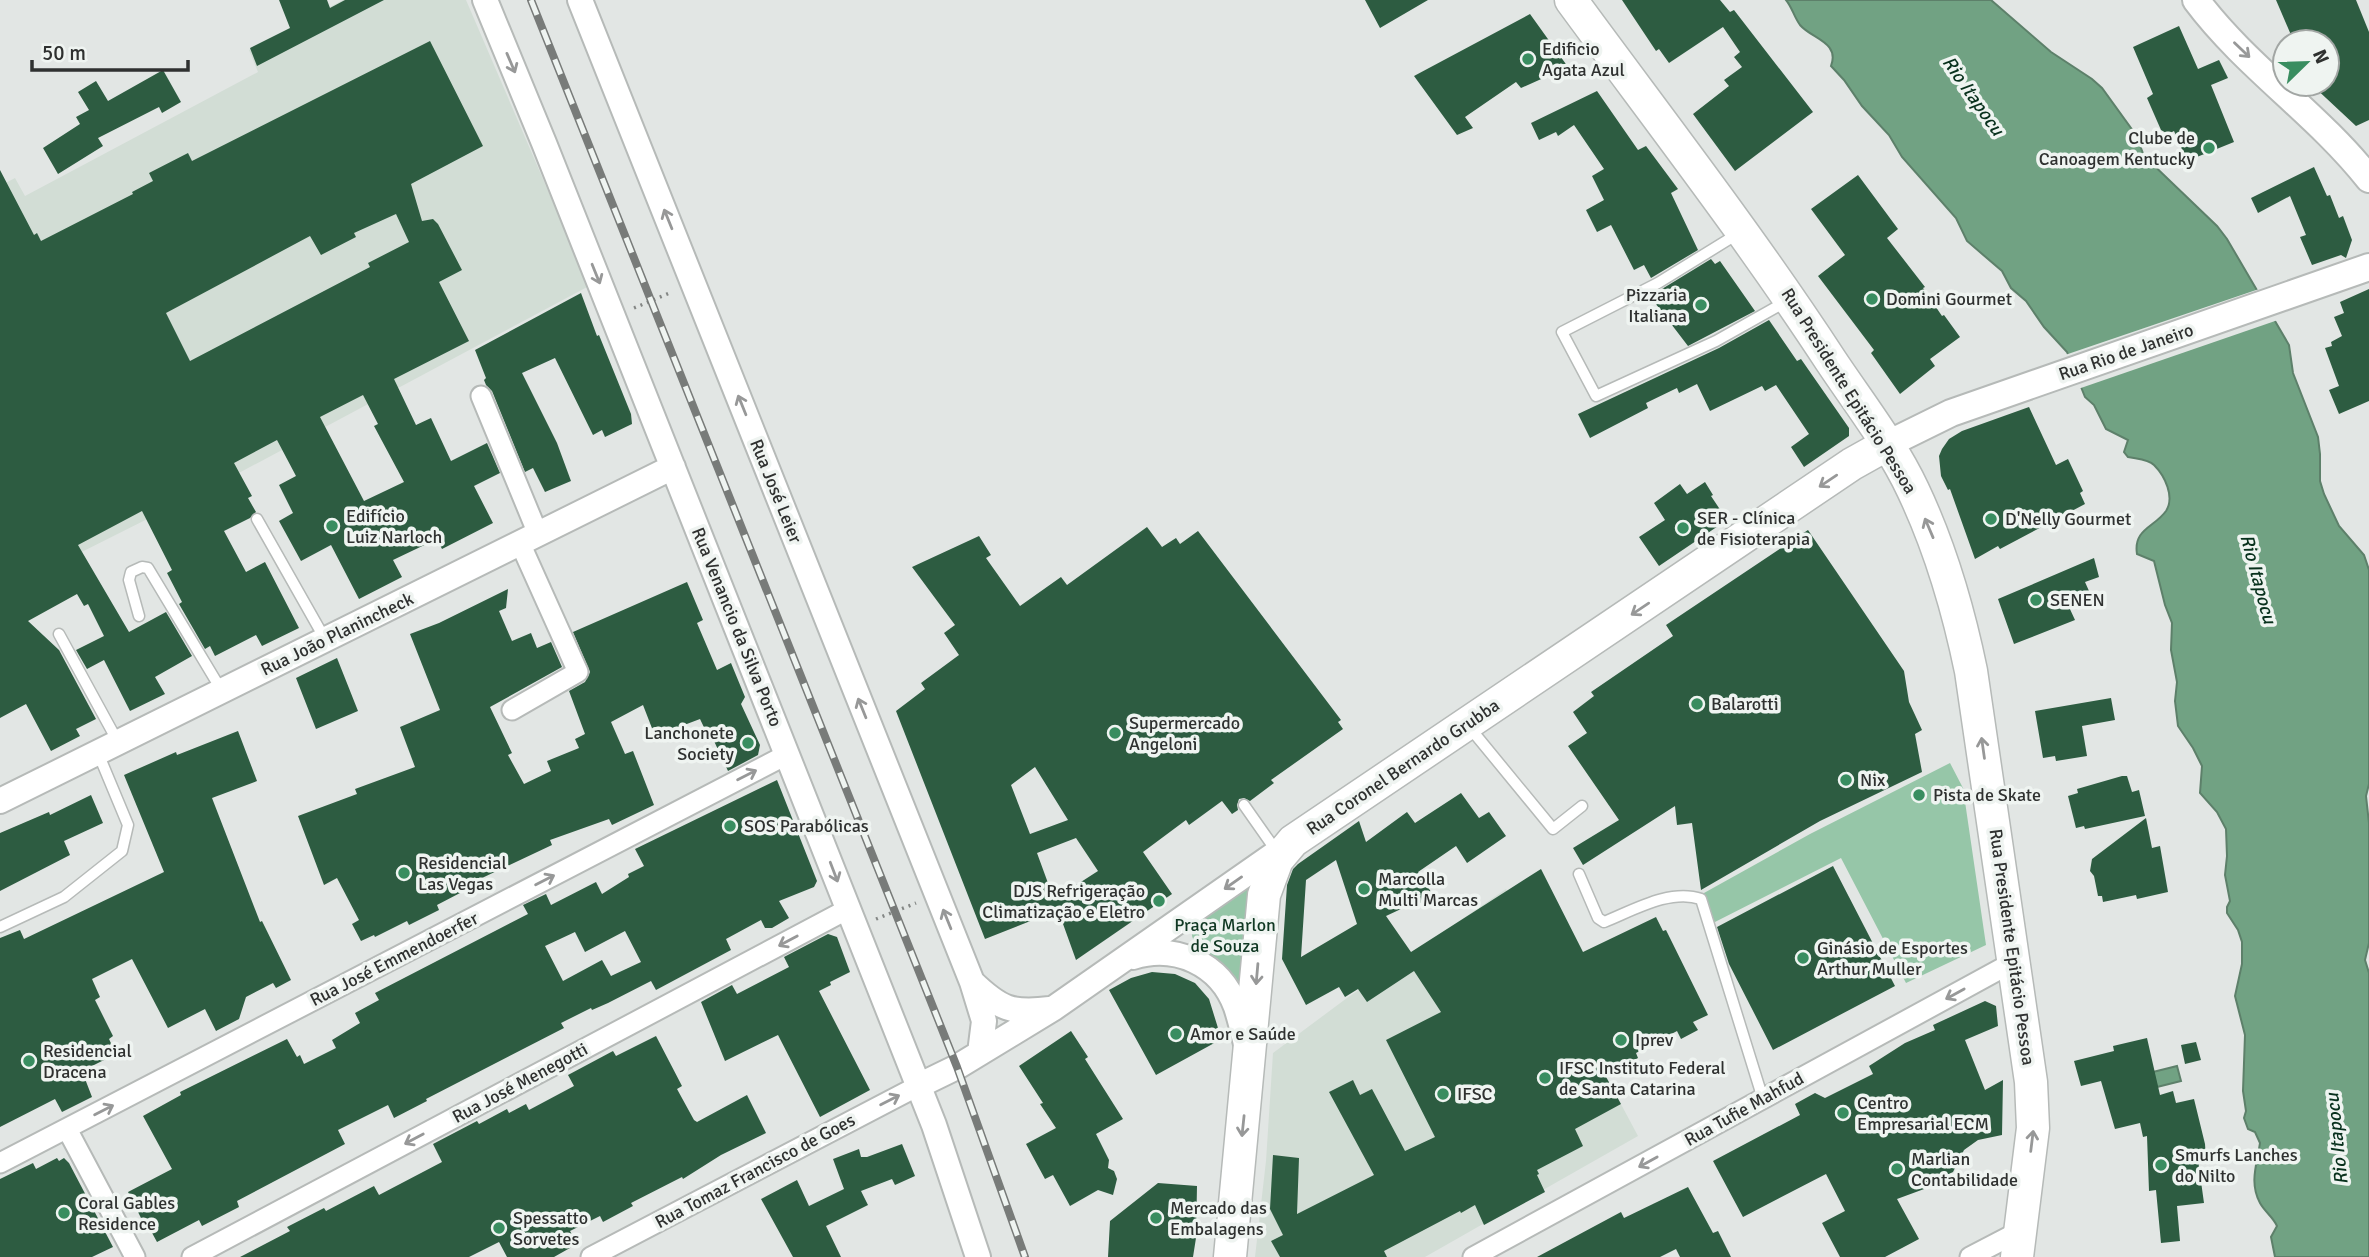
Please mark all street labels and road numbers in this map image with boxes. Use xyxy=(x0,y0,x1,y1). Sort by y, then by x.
street label: Rua Presidente Epitácio Pessoa xyxy=(1776,284,1922,498)
street label: Rua Rio de Janeiro xyxy=(2056,319,2196,385)
street label: Rua José Leier xyxy=(745,436,807,546)
street label: Rua Venancio da Silva Porto xyxy=(687,524,787,730)
street label: Rua João Planincheck xyxy=(257,587,417,681)
street label: Rua Coronel Bernardo Grubba xyxy=(1302,694,1504,840)
street label: Rua Presidente Epitácio Pessoa xyxy=(1985,827,2039,1067)
street label: Rua José Emmendoerfer xyxy=(306,907,482,1011)
street label: Rua José Menegotti xyxy=(448,1038,592,1128)
street label: Rua Tufie Mahfud xyxy=(1681,1067,1807,1151)
street label: Rua Tomaz Francisco de Goes xyxy=(651,1109,859,1233)

